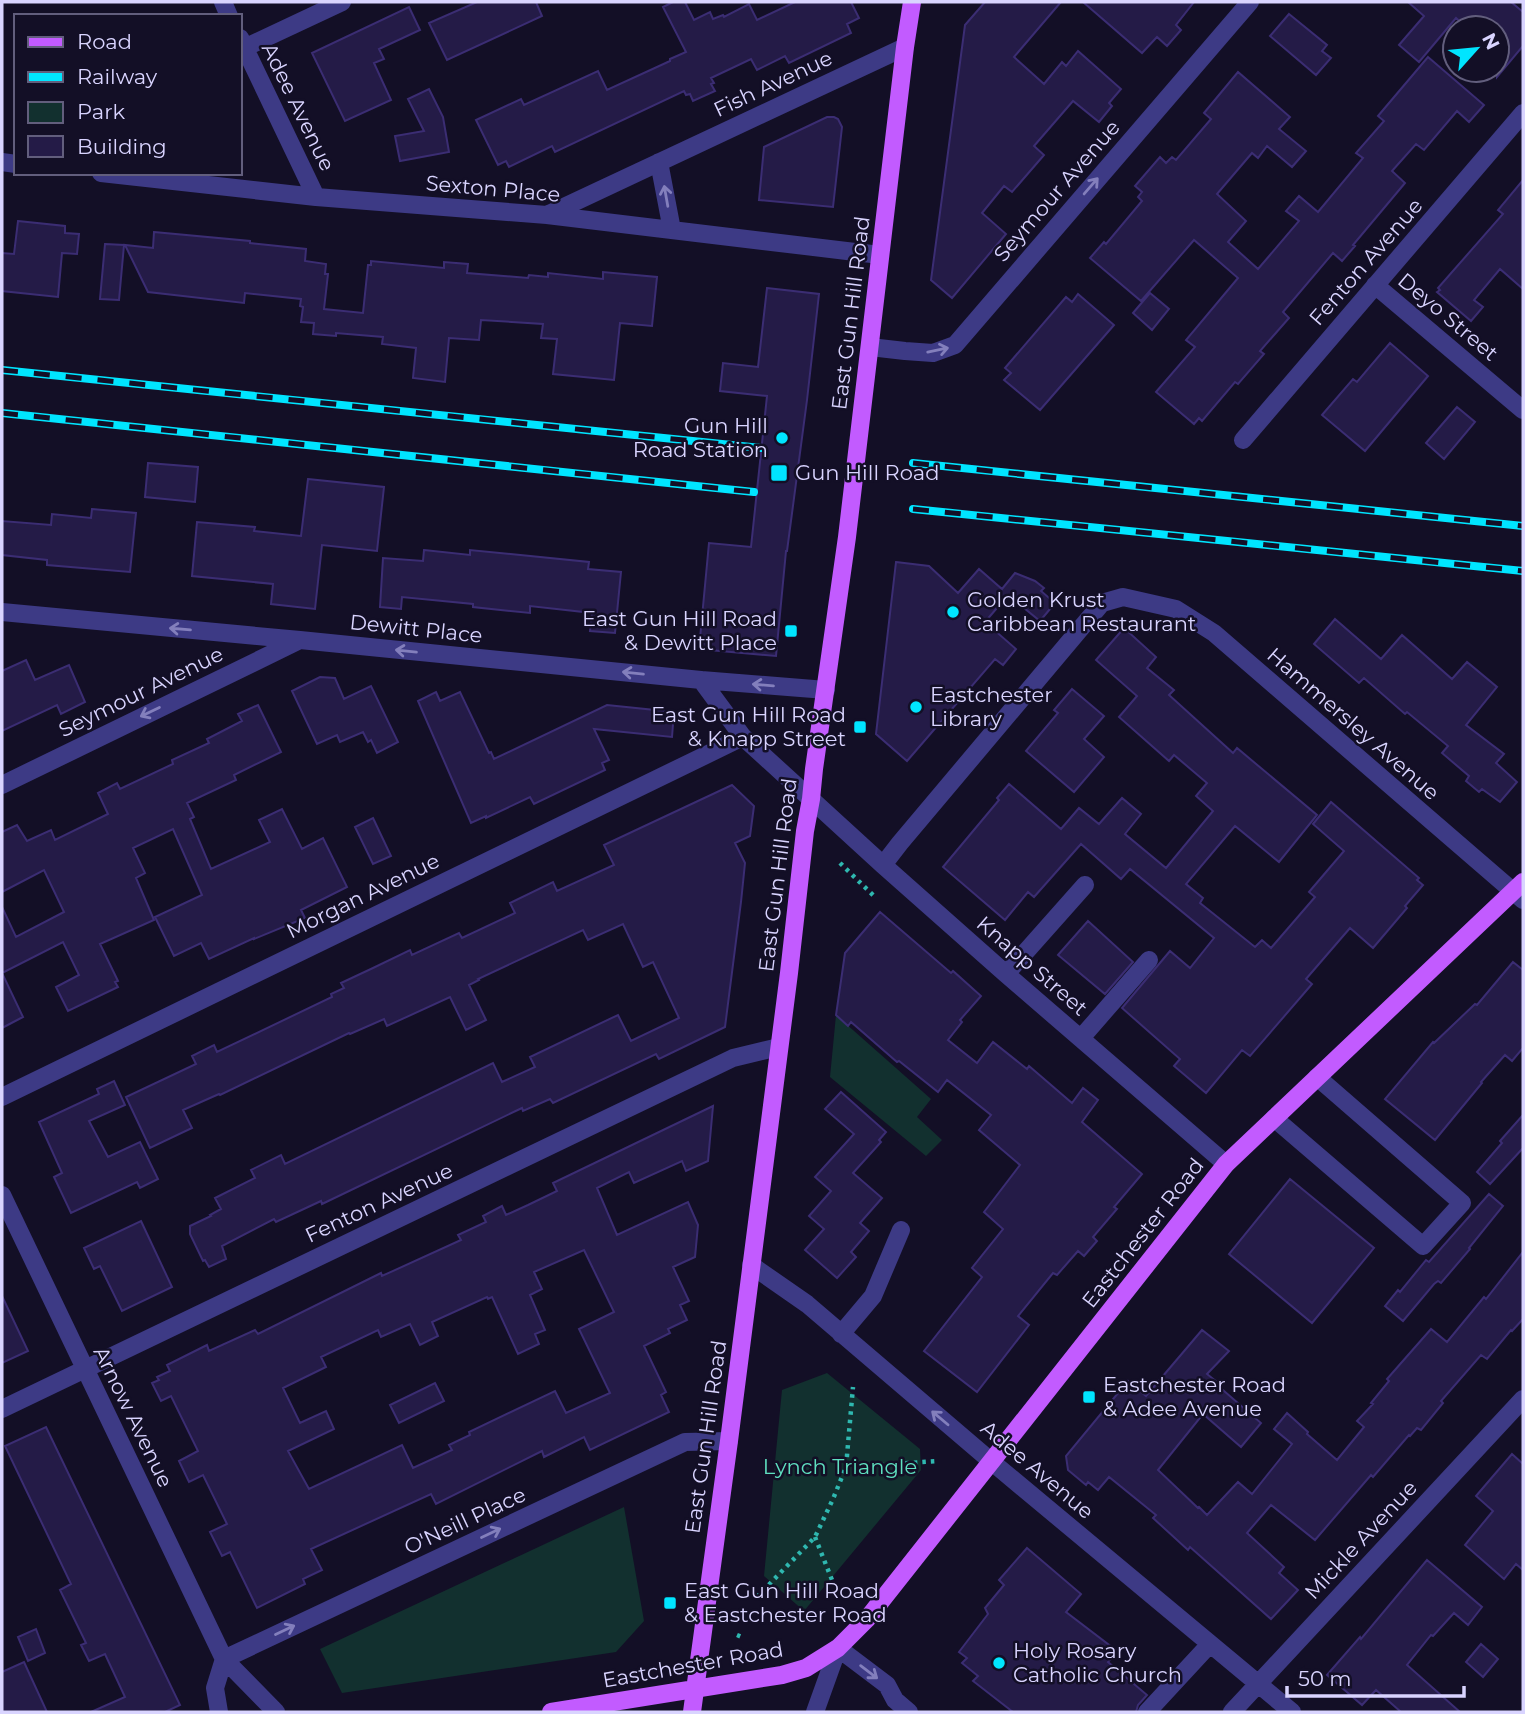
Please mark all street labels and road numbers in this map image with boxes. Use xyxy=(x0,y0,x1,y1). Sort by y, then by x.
street label: Adee Avenue xyxy=(257,39,340,175)
street label: Fish Avenue xyxy=(709,45,836,122)
street label: Seymour Avenue xyxy=(988,115,1125,267)
street label: Sexton Place xyxy=(425,170,561,207)
street label: Fenton Avenue xyxy=(1304,193,1428,330)
street label: East Gun Hill Road xyxy=(826,215,875,411)
street label: Deyo Street xyxy=(1393,267,1504,366)
street label: Dewitt Place xyxy=(348,609,484,648)
street label: Seymour Avenue xyxy=(55,641,227,742)
street label: Hammersley Avenue xyxy=(1262,642,1444,805)
street label: East Gun Hill Road xyxy=(753,777,802,973)
street label: Morgan Avenue xyxy=(282,848,443,943)
street label: Knapp Street xyxy=(972,911,1093,1021)
street label: Eastchester Road xyxy=(1076,1153,1209,1313)
street label: Fenton Avenue xyxy=(301,1157,457,1248)
street label: East Gun Hill Road xyxy=(680,1339,731,1535)
street label: Arnow Avenue xyxy=(89,1342,178,1491)
street label: Adee Avenue xyxy=(976,1415,1099,1524)
street label: Mickle Avenue xyxy=(1299,1475,1422,1604)
street label: O'Neill Place xyxy=(400,1482,530,1560)
street label: Eastchester Road xyxy=(601,1636,785,1693)

